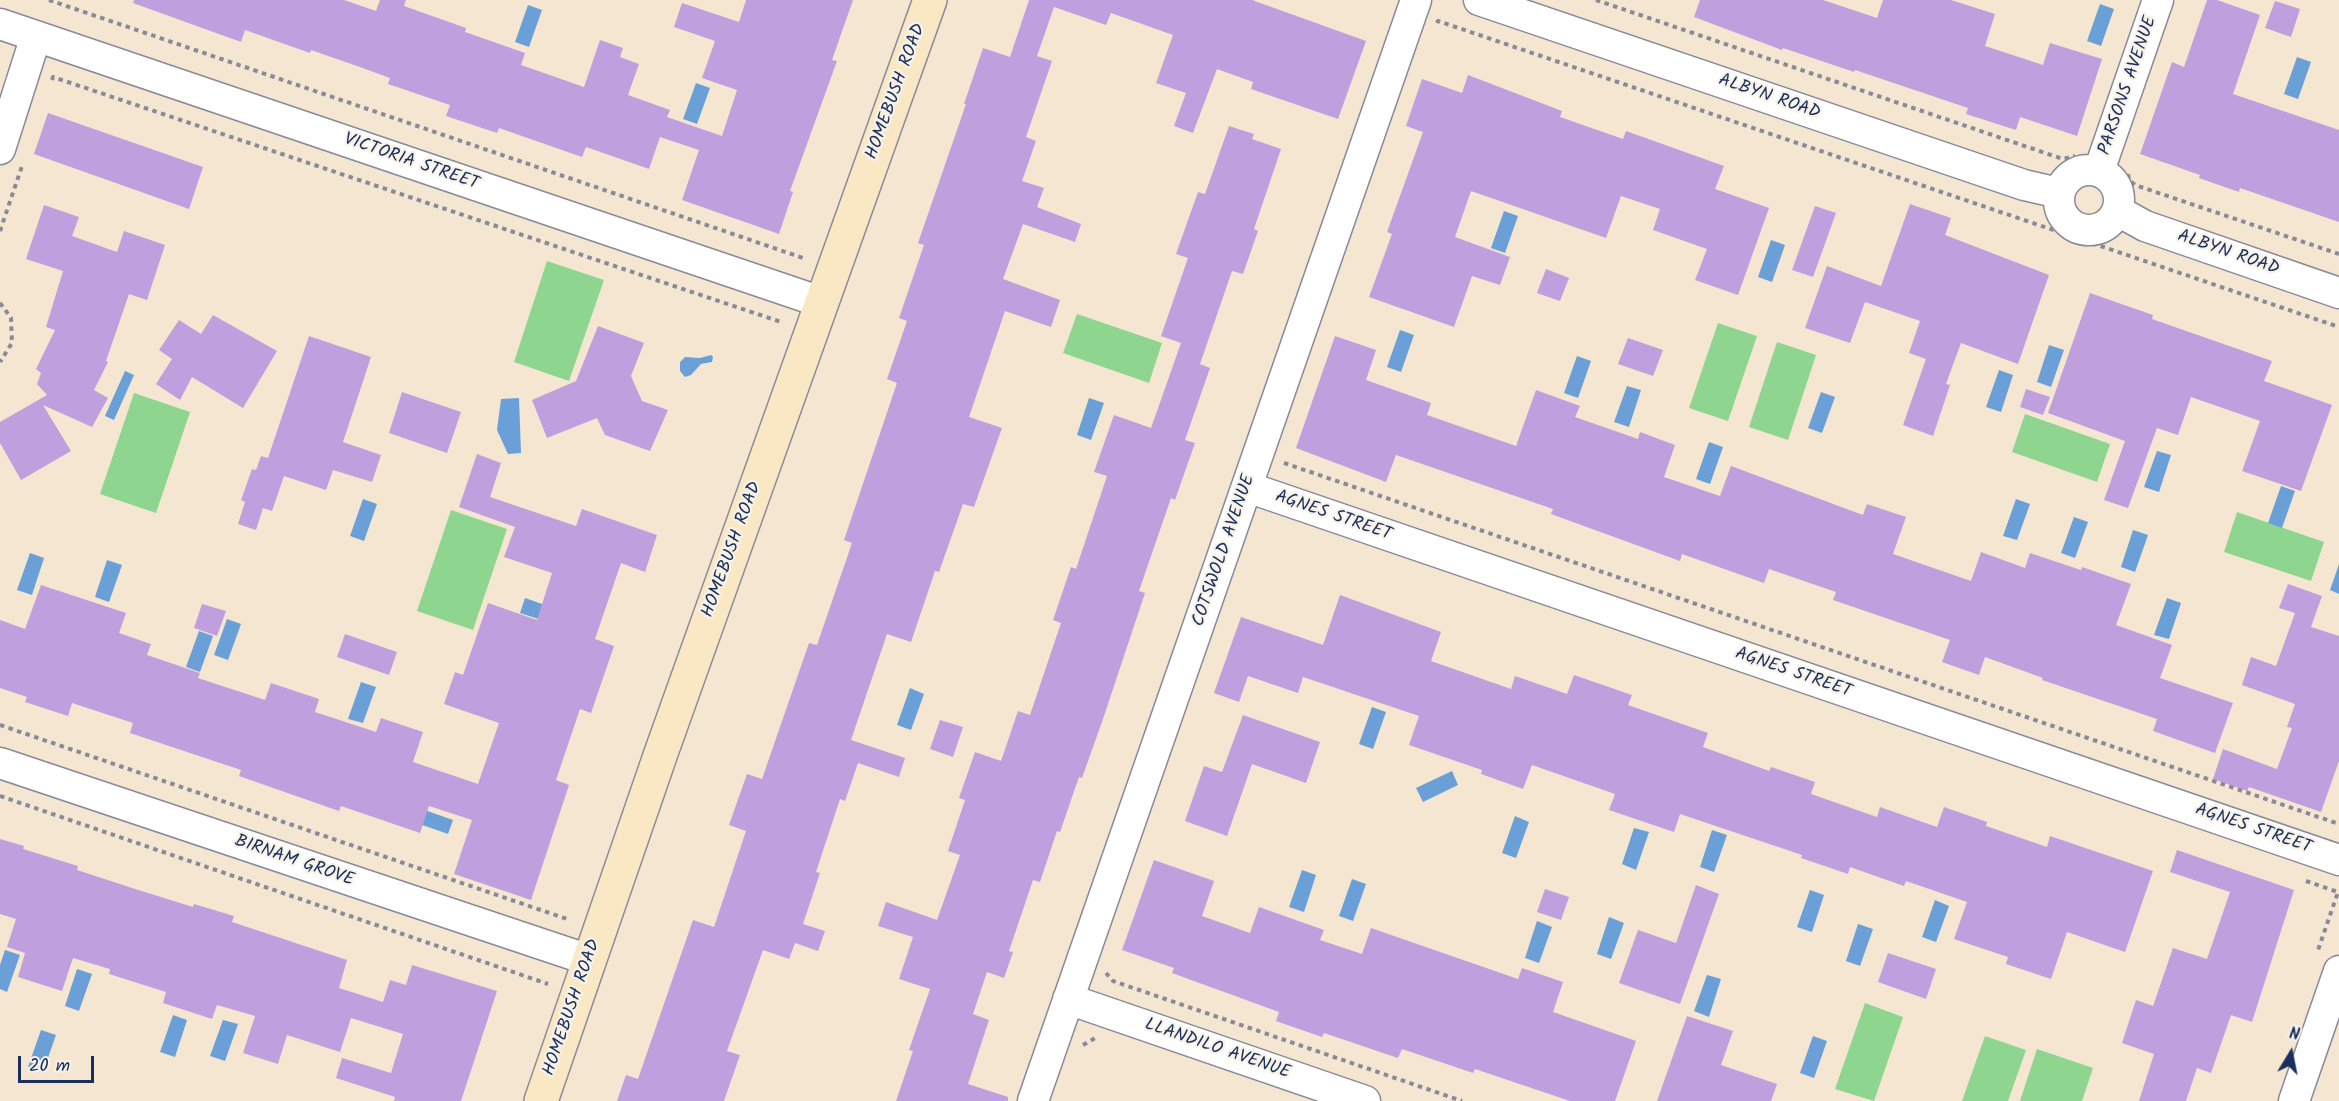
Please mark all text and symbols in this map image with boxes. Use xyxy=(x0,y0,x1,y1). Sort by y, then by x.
street label: PARSONS AVENUE xyxy=(2095,14,2163,158)
street label: HOMEBUSH ROAD xyxy=(862,21,932,163)
street label: ALBYN ROAD xyxy=(1715,71,1823,125)
street label: VICTORIA STREET xyxy=(341,130,481,196)
street label: ALBYN ROAD xyxy=(2174,227,2282,281)
street label: COTSWOLD AVENUE xyxy=(1189,472,1261,630)
street label: HOMEBUSH ROAD xyxy=(698,479,768,621)
street label: AGNES STREET xyxy=(1272,487,1394,547)
street label: AGNES STREET xyxy=(1732,644,1854,704)
street label: AGNES STREET xyxy=(2192,800,2314,860)
street label: BIRNAM GROVE xyxy=(232,831,356,893)
street label: HOMEBUSH ROAD xyxy=(540,937,606,1079)
street label: LLANDILO AVENUE xyxy=(1141,1015,1293,1085)
text: N xyxy=(2287,1022,2301,1048)
north arrow xyxy=(2261,1023,2321,1083)
scale bar xyxy=(21,1044,98,1082)
text: 20 m xyxy=(29,1052,70,1081)

